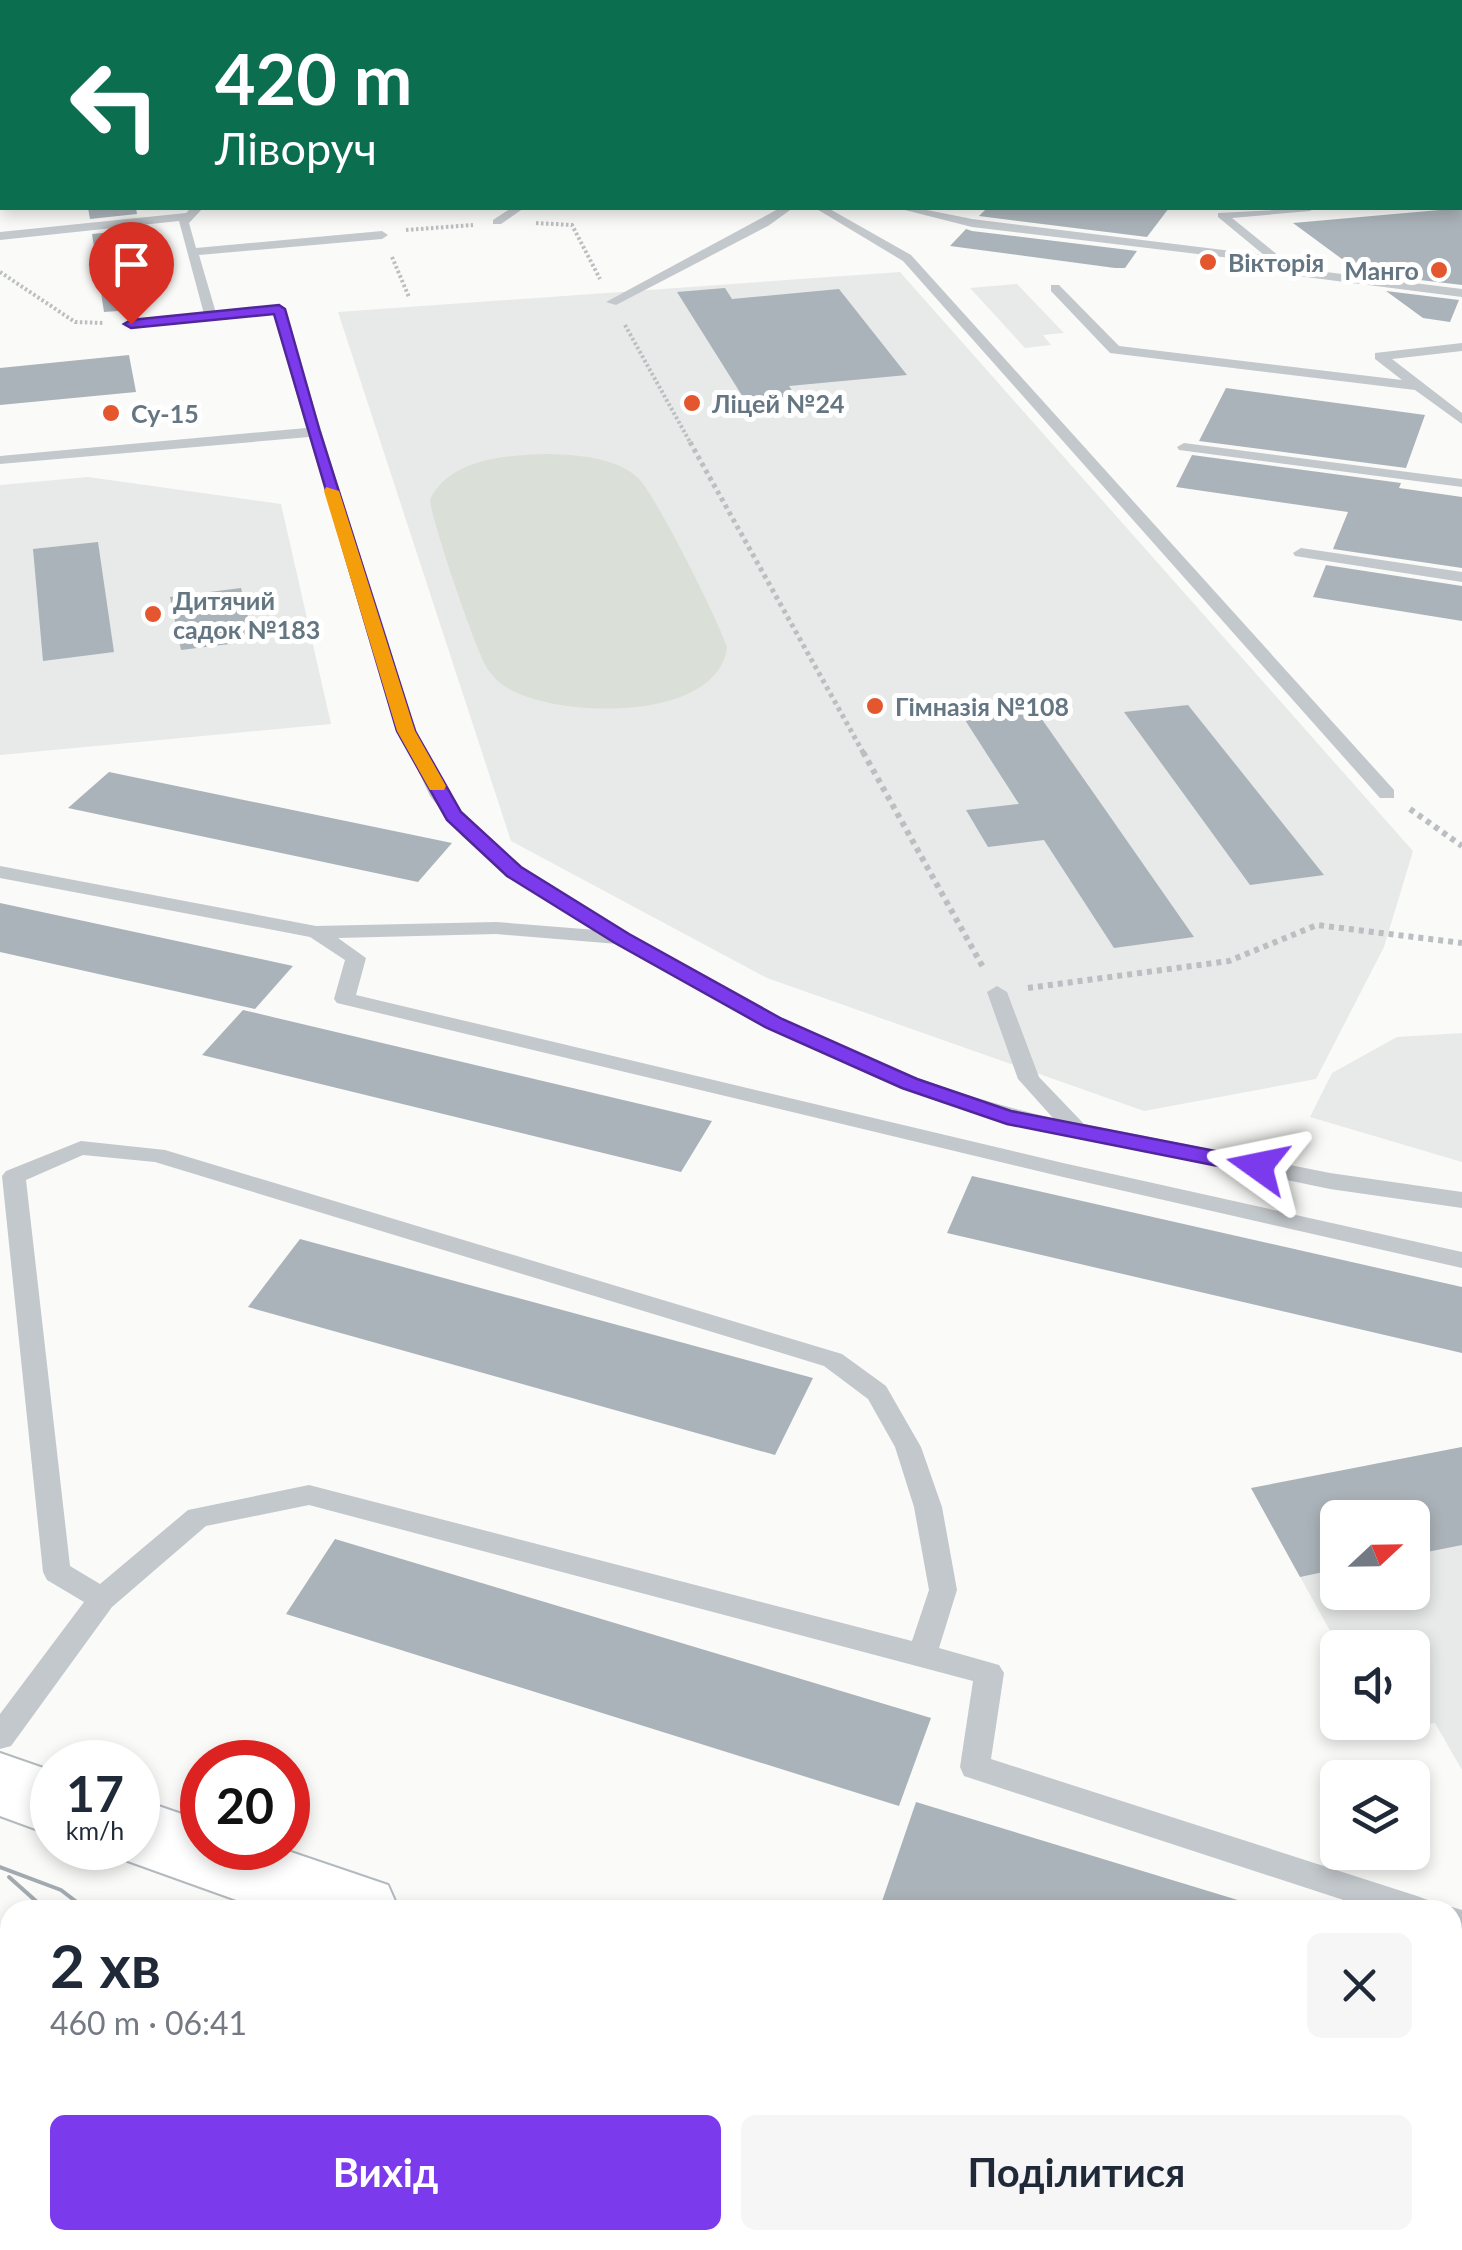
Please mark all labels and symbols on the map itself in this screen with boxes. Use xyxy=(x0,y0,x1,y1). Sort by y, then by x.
pin xyxy=(89,222,174,325)
place label: Вікторія xyxy=(1228,247,1324,277)
marker: Вікторія xyxy=(1197,251,1219,273)
place label: Манго xyxy=(1344,255,1419,285)
marker: Манго xyxy=(1428,259,1450,281)
place label: Ліцей №24 xyxy=(711,388,844,418)
marker: Ліцей №24 xyxy=(681,392,703,414)
place label: Су-15 xyxy=(131,398,199,428)
marker: Су-15 xyxy=(100,402,122,424)
place label: Дитячий садок №183 xyxy=(173,585,320,644)
marker: Дитячий садок №183 xyxy=(142,603,164,625)
place label: Гімназія №108 xyxy=(895,691,1069,721)
marker: Гімназія №108 xyxy=(864,695,886,717)
position arrow xyxy=(1206,1114,1310,1218)
north arrow xyxy=(1320,1500,1430,1610)
speed limit sign: 20 xyxy=(180,1740,310,1870)

